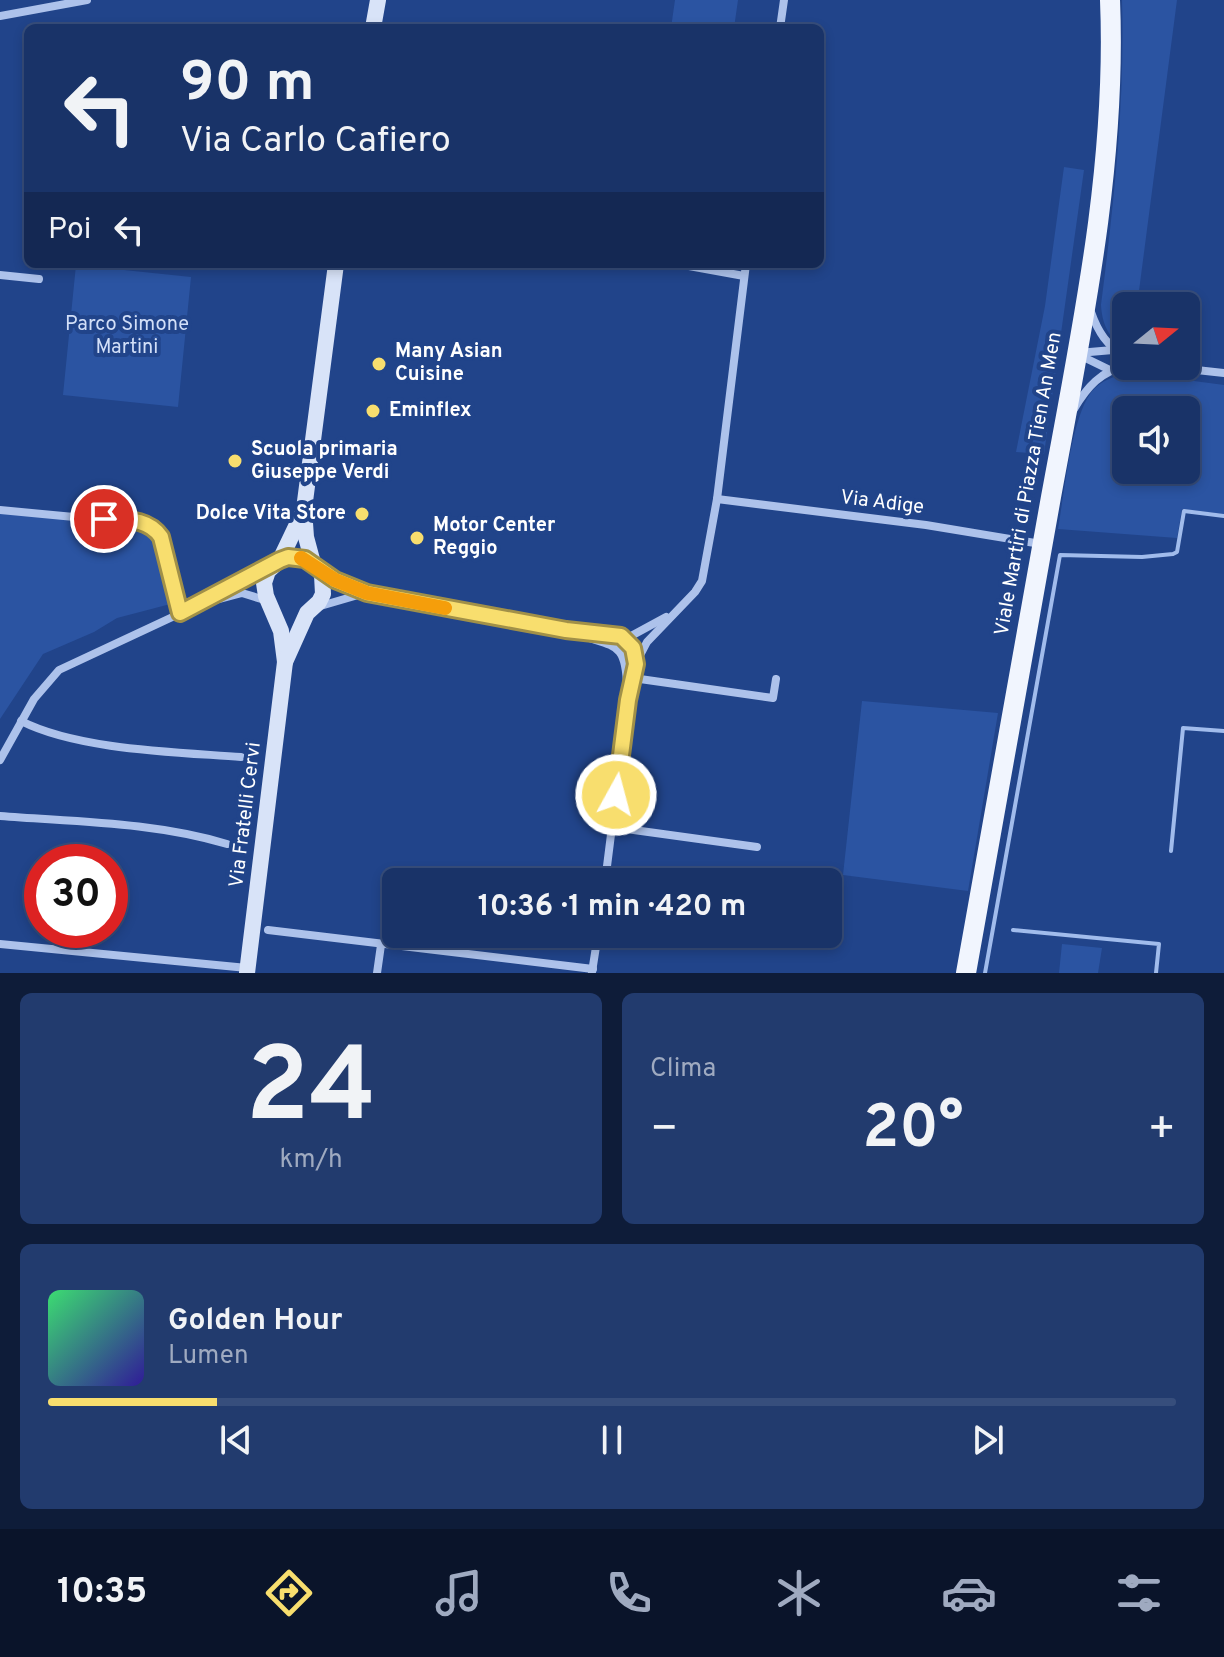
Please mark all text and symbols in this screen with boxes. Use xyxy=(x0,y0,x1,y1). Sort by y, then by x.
text: 90 m xyxy=(180,50,315,120)
icon: left xyxy=(48,56,152,160)
text: Via Carlo Cafiero xyxy=(180,119,451,165)
icon: left xyxy=(107,208,151,252)
text: Poi xyxy=(48,212,91,249)
north arrow xyxy=(1112,292,1200,380)
map controls xyxy=(1112,292,1200,484)
park label: Parco Simone Martini xyxy=(65,312,189,361)
street label: Viale Martiri di Piazza Tien An Men xyxy=(989,330,1069,638)
place label: Many Asian Cuisine xyxy=(395,339,503,388)
marker: Many Asian Cuisine xyxy=(370,355,388,373)
button: sound xyxy=(1112,396,1200,484)
place label: Eminflex xyxy=(389,398,472,424)
marker: Eminflex xyxy=(364,402,382,420)
place label: Scuola primaria Giuseppe Verdi xyxy=(251,437,398,486)
marker: Scuola primaria Giuseppe Verdi xyxy=(226,452,244,470)
pin xyxy=(70,485,138,553)
street label: Via Adige xyxy=(839,485,925,521)
icon: arrive xyxy=(82,497,126,541)
place label: Dolce Vita Store xyxy=(196,501,346,527)
marker: Dolce Vita Store xyxy=(353,505,371,523)
place label: Motor Center Reggio xyxy=(433,513,556,562)
marker: Motor Center Reggio xyxy=(408,529,426,547)
street label: Via Fratelli Cervi xyxy=(224,741,268,889)
position arrow xyxy=(574,753,658,837)
speed limit sign: 30 xyxy=(24,844,128,948)
text: 10:36 · 1 min · 420 m xyxy=(478,889,746,926)
text: 24 xyxy=(246,1026,376,1158)
text: Clima xyxy=(650,1053,716,1086)
text: 20° xyxy=(862,1093,964,1169)
text: − xyxy=(650,1103,678,1159)
text: + xyxy=(1148,1103,1176,1159)
text: km/h xyxy=(279,1144,343,1177)
text: Golden Hour xyxy=(168,1303,342,1340)
text: Lumen xyxy=(168,1340,249,1373)
icon: previous xyxy=(214,1418,258,1462)
icon: pause xyxy=(590,1418,634,1462)
icon: next xyxy=(966,1418,1010,1462)
icon: directions xyxy=(261,1565,317,1621)
icon: music xyxy=(431,1565,487,1621)
icon: phone xyxy=(601,1565,657,1621)
icon: climate xyxy=(771,1565,827,1621)
icon: car xyxy=(941,1565,997,1621)
icon: filters xyxy=(1111,1565,1167,1621)
text: 10:35 xyxy=(57,1570,147,1616)

